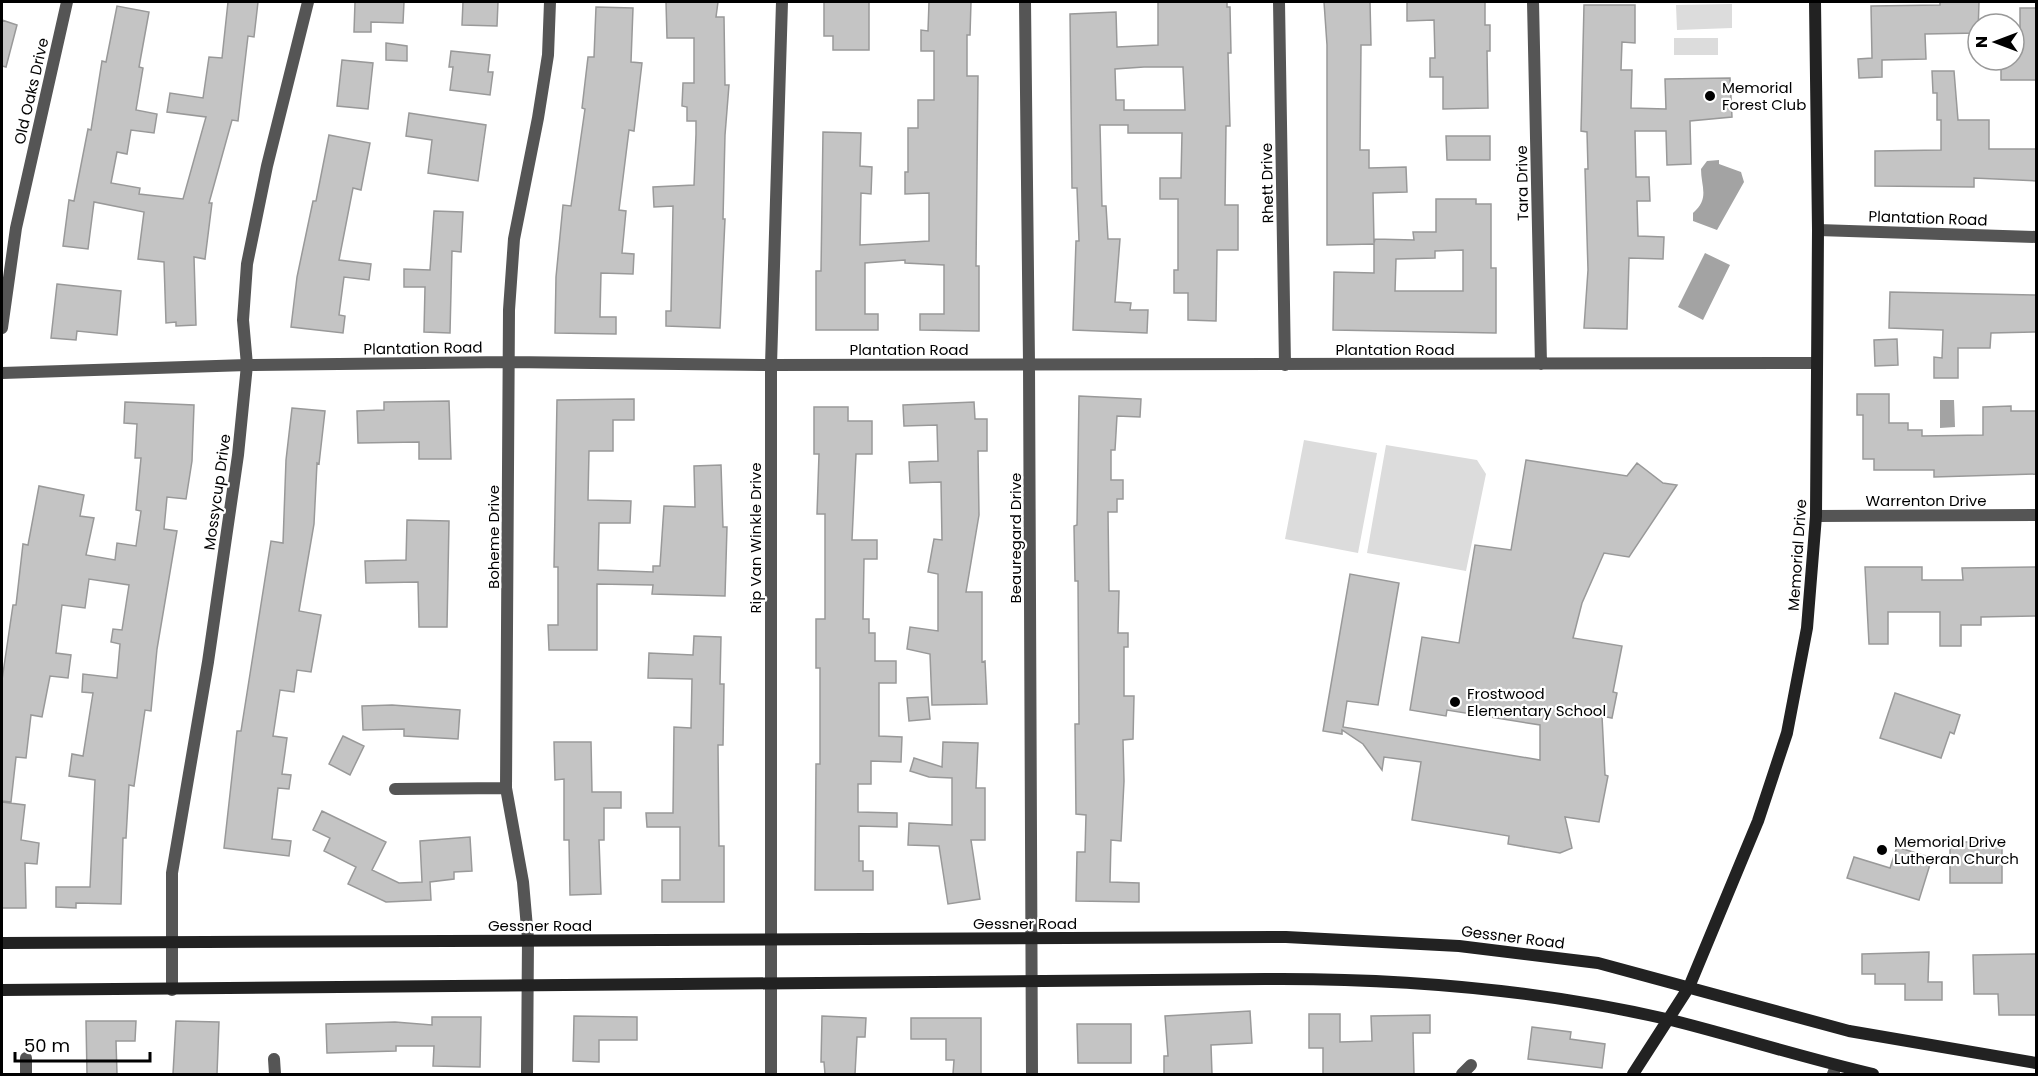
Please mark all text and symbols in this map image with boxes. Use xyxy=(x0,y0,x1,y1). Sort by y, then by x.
north arrow xyxy=(1966,12,2026,72)
street label: Old Oaks Drive xyxy=(9,36,53,146)
text: N xyxy=(1970,36,1993,48)
place label: Memorial Forest Club xyxy=(1722,77,1806,115)
marker: Memorial Forest Club xyxy=(1703,89,1717,103)
street label: Rhett Drive xyxy=(1256,143,1278,223)
street label: Tara Drive xyxy=(1511,145,1533,221)
street label: Plantation Road xyxy=(1868,205,1988,231)
street label: Plantation Road xyxy=(363,336,483,360)
street label: Plantation Road xyxy=(849,339,969,360)
street label: Plantation Road xyxy=(1335,339,1455,360)
street label: Mossycup Drive xyxy=(198,433,236,551)
street label: Rip Van Winkle Drive xyxy=(745,462,766,614)
street label: Beauregard Drive xyxy=(1005,473,1026,603)
street label: Boheme Drive xyxy=(483,485,504,589)
street label: Warrenton Drive xyxy=(1865,490,1987,511)
street label: Memorial Drive xyxy=(1783,498,1811,612)
place label: Frostwood Elementary School xyxy=(1467,683,1606,721)
marker: Frostwood Elementary School xyxy=(1448,695,1462,709)
place label: Memorial Drive Lutheran Church xyxy=(1894,831,2019,869)
marker: Memorial Drive Lutheran Church xyxy=(1875,843,1889,857)
street label: Gessner Road xyxy=(973,913,1077,934)
street label: Gessner Road xyxy=(488,915,592,936)
street label: Gessner Road xyxy=(1460,920,1566,954)
scale bar xyxy=(15,1025,150,1063)
text: 50 m xyxy=(24,1033,70,1058)

